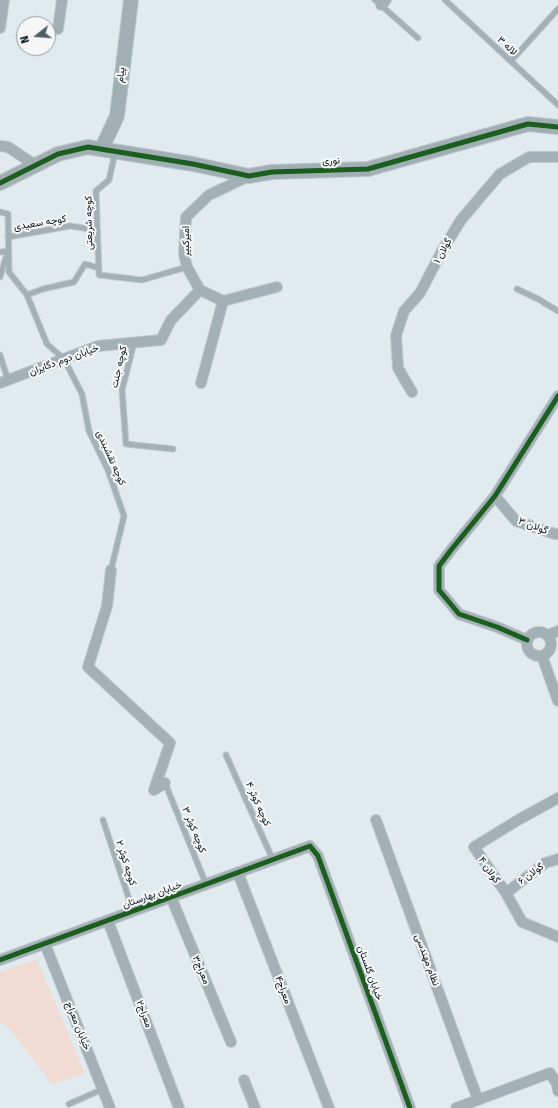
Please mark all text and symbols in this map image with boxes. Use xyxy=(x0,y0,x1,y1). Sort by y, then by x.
north arrow xyxy=(16,16,56,56)
text: N xyxy=(18,34,32,45)
street label: لاله ۳ xyxy=(495,34,519,58)
street label: پیام xyxy=(114,67,128,83)
street label: نوری xyxy=(322,155,340,167)
street label: کوچه شریعتی xyxy=(83,196,95,250)
street label: کوچه سعیدی xyxy=(13,213,67,233)
street label: امیرکبیر xyxy=(180,226,192,256)
street label: گولان ۱ xyxy=(431,236,455,266)
street label: خیابان دوم دگایران xyxy=(28,342,100,378)
street label: کوچه جنت xyxy=(108,345,130,389)
street label: کوچه نقشبندی xyxy=(94,429,128,487)
street label: گولان ۳ xyxy=(517,515,549,537)
street label: کوچه کوثر ۴ xyxy=(243,780,273,828)
street label: کوچه کوثر ۳ xyxy=(179,805,209,855)
street label: کوچه کوثر ۲ xyxy=(113,839,139,887)
street label: گولان ۴ xyxy=(476,854,502,886)
street label: گولان ۶ xyxy=(516,861,546,887)
street label: خیابان بهارستان xyxy=(121,879,183,911)
street label: نظام مهندسی xyxy=(412,932,442,988)
street label: خیابان گلستان xyxy=(355,944,385,1002)
street label: معراج۳ xyxy=(190,954,212,986)
street label: معراج۴ xyxy=(272,974,294,1006)
street label: معراج۲ xyxy=(133,999,155,1029)
street label: خیابان معراج xyxy=(63,1000,93,1052)

